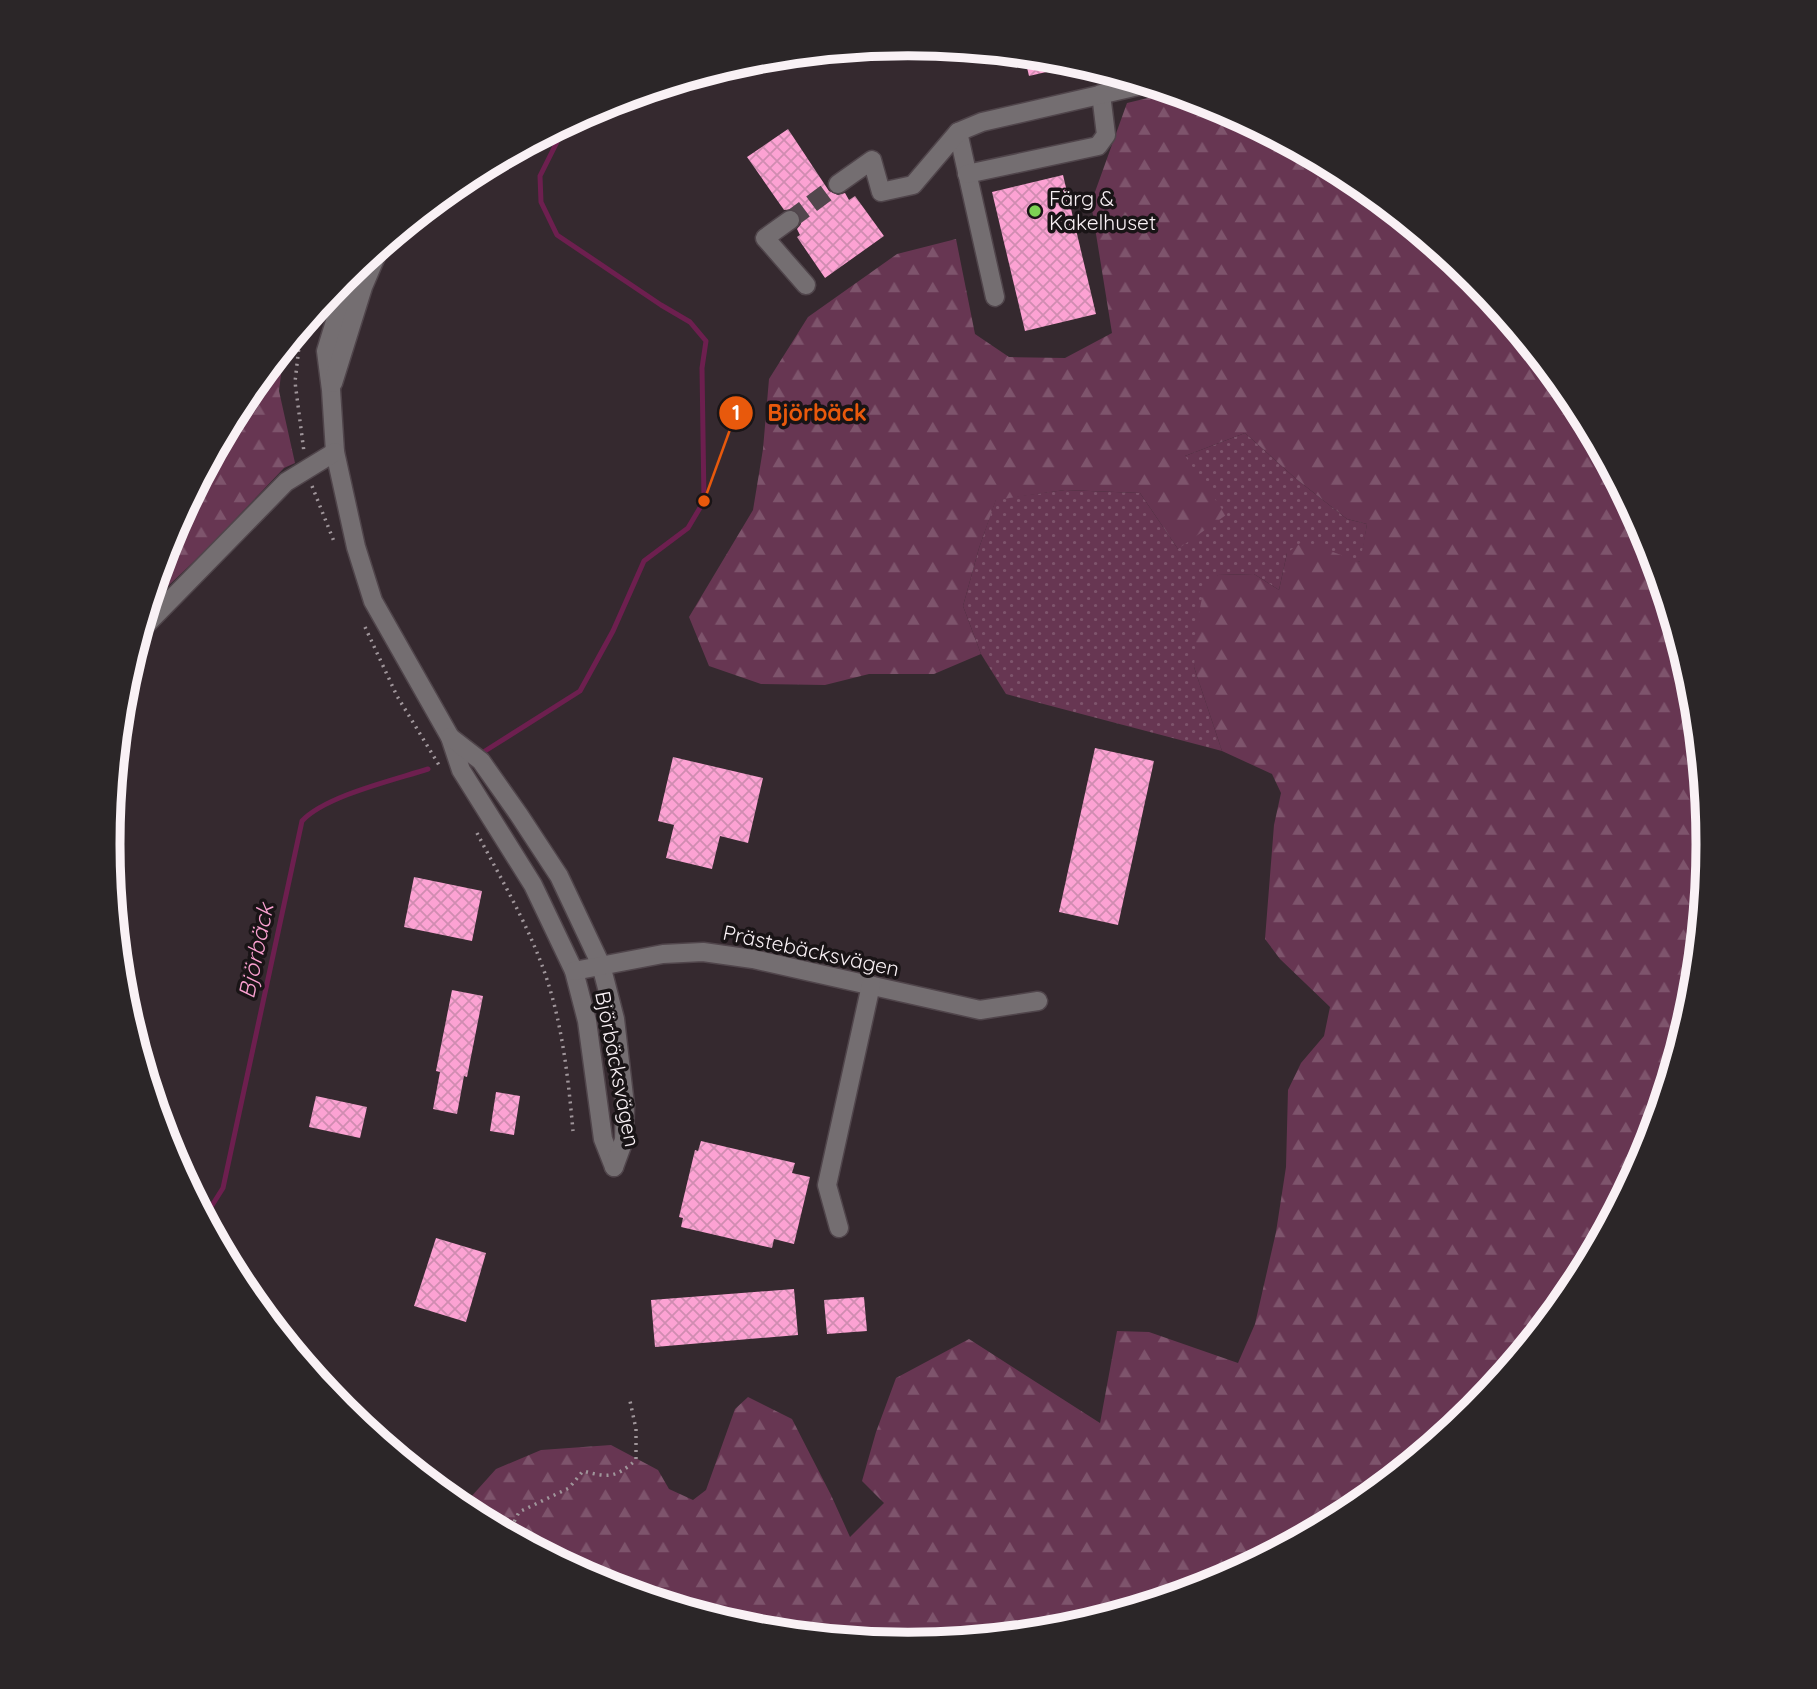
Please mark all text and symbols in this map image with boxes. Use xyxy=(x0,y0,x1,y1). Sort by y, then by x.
place label: Färg & Kakelhuset xyxy=(1049,185,1156,235)
marker: Färg & Kakelhuset xyxy=(1027,203,1043,219)
callout: Björbäck xyxy=(719,391,881,435)
text: Björbäck xyxy=(767,398,867,427)
text: 1 xyxy=(732,399,740,425)
water label: Björbäck xyxy=(231,899,280,1001)
street label: Prästebäcksvägen xyxy=(721,919,902,981)
street label: Björbäcksvägen xyxy=(590,989,646,1149)

